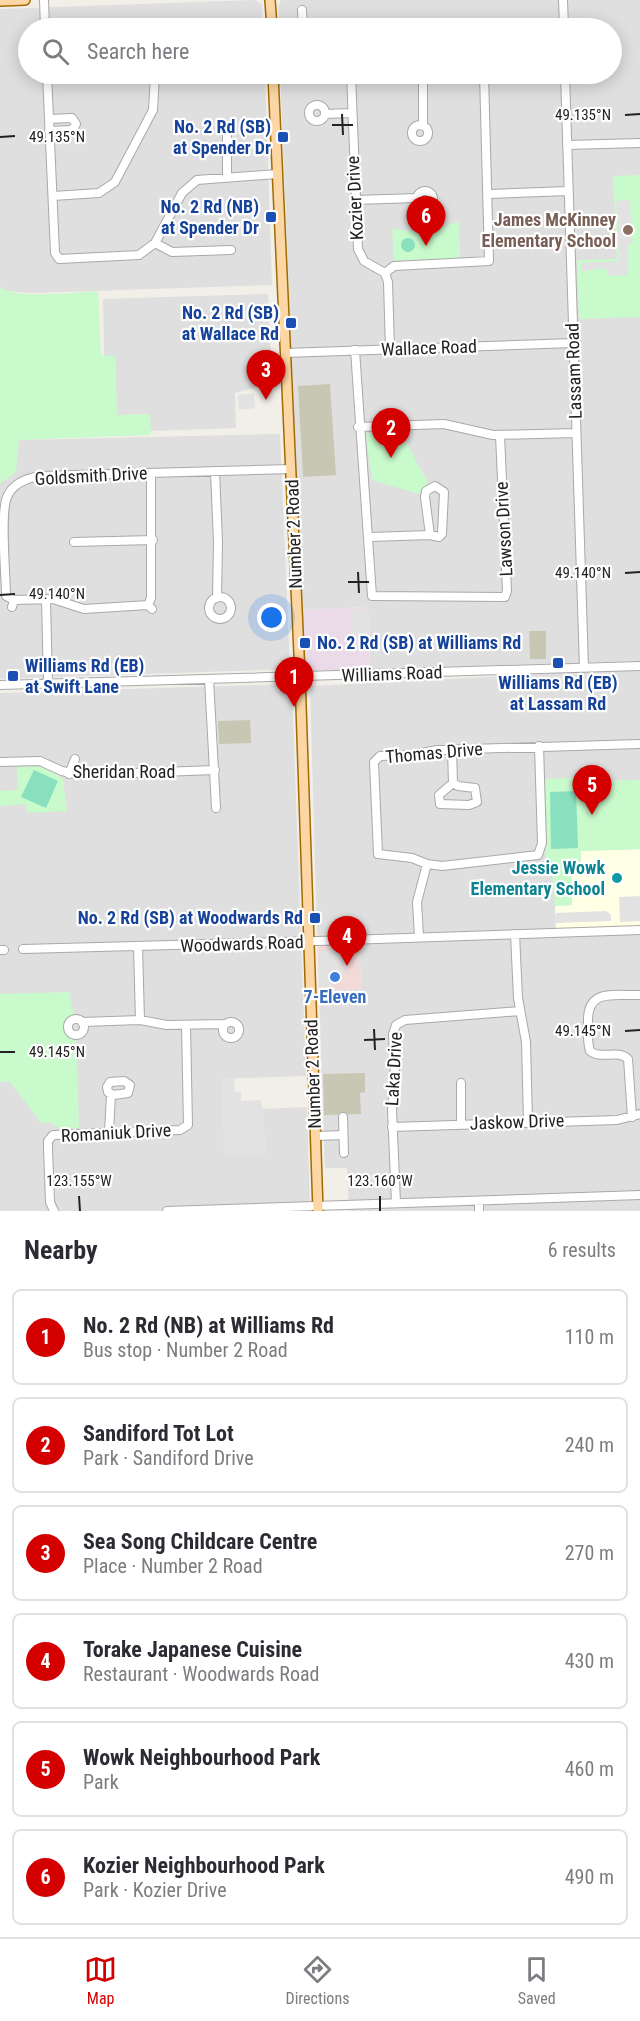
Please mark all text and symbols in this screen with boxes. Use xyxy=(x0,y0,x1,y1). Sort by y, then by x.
search box xyxy=(18,18,622,84)
icon: search xyxy=(39,35,72,68)
text: Search here xyxy=(87,39,189,64)
text: 49.135°N xyxy=(555,106,611,124)
place label: No. 2 Rd (SB) at Spender Dr xyxy=(173,116,271,158)
text: 49.135°N xyxy=(29,128,85,146)
marker: No. 2 Rd (SB) at Spender Dr xyxy=(276,130,290,144)
street label: Kozier Drive xyxy=(342,155,367,241)
place label: No. 2 Rd (NB) at Spender Dr xyxy=(161,196,259,238)
pin: 6 xyxy=(406,196,446,246)
place label: James McKinney Elementary School xyxy=(482,209,616,251)
marker: No. 2 Rd (NB) at Spender Dr xyxy=(264,210,278,224)
marker: James McKinney Elementary School xyxy=(621,223,635,237)
place label: No. 2 Rd (SB) at Wallace Rd xyxy=(182,302,279,344)
marker: No. 2 Rd (SB) at Wallace Rd xyxy=(284,316,298,330)
street label: Lassam Road xyxy=(561,323,586,419)
street label: Wallace Road xyxy=(381,335,477,360)
pin: 3 xyxy=(246,350,286,400)
pin: 2 xyxy=(372,408,410,458)
street label: Goldsmith Drive xyxy=(34,462,148,489)
street label: Number 2 Road xyxy=(281,479,306,589)
street label: Lawson Drive xyxy=(491,481,516,577)
text: 49.140°N xyxy=(555,564,611,582)
text: 49.140°N xyxy=(29,585,85,603)
your location xyxy=(257,603,286,632)
place label: No. 2 Rd (SB) at Williams Rd xyxy=(317,632,521,654)
marker: No. 2 Rd (SB) at Williams Rd xyxy=(298,636,312,650)
place label: Williams Rd (EB) at Swift Lane xyxy=(25,655,144,697)
marker: Williams Rd (EB) at Lassam Rd xyxy=(551,656,565,670)
pin: 1 xyxy=(274,658,314,707)
street label: Williams Road xyxy=(341,661,443,686)
marker: Williams Rd (EB) at Swift Lane xyxy=(6,669,20,683)
place label: Williams Rd (EB) at Lassam Rd xyxy=(498,672,618,714)
street label: Thomas Drive xyxy=(384,738,483,767)
street label: Sheridan Road xyxy=(73,761,175,782)
pin: 5 xyxy=(572,766,612,815)
place label: Jessie Wowk Elementary School xyxy=(471,857,605,899)
marker: Jessie Wowk Elementary School xyxy=(610,871,624,885)
place label: No. 2 Rd (SB) at Woodwards Rd xyxy=(78,907,303,929)
marker: No. 2 Rd (SB) at Woodwards Rd xyxy=(308,911,322,925)
pin: 4 xyxy=(328,916,366,966)
street label: Woodwards Road xyxy=(180,931,304,956)
marker: 7-Eleven xyxy=(328,970,342,984)
place label: 7-Eleven xyxy=(304,986,366,1007)
street label: Number 2 Road xyxy=(300,1019,325,1129)
text: 49.145°N xyxy=(555,1022,611,1040)
street label: Laka Drive xyxy=(381,1031,406,1106)
text: 49.145°N xyxy=(29,1043,85,1061)
street label: Jaskow Drive xyxy=(469,1109,565,1134)
street label: Romaniuk Drive xyxy=(60,1119,172,1146)
text: 123.155°W xyxy=(46,1172,112,1190)
text: 123.160°W xyxy=(347,1172,413,1190)
text: Nearby xyxy=(24,1235,98,1265)
text: 6 results xyxy=(548,1238,616,1262)
text: No. 2 Rd (NB) at Williams Rd xyxy=(83,1313,334,1338)
text: 1 xyxy=(40,1325,51,1349)
text: 110 m xyxy=(565,1325,614,1349)
text: Bus stop · Number 2 Road xyxy=(83,1338,288,1362)
text: Sandiford Tot Lot xyxy=(83,1421,234,1446)
text: 2 xyxy=(40,1433,51,1457)
text: 240 m xyxy=(565,1433,614,1457)
text: Park · Sandiford Drive xyxy=(83,1446,254,1470)
text: Sea Song Childcare Centre xyxy=(83,1529,317,1554)
text: 3 xyxy=(40,1541,51,1565)
text: 270 m xyxy=(565,1541,614,1565)
text: Place · Number 2 Road xyxy=(83,1554,263,1578)
text: Torake Japanese Cuisine xyxy=(83,1637,302,1662)
text: 4 xyxy=(40,1649,51,1673)
text: 430 m xyxy=(565,1649,614,1673)
text: Restaurant · Woodwards Road xyxy=(83,1662,319,1686)
text: Wowk Neighbourhood Park xyxy=(83,1745,320,1770)
text: 5 xyxy=(40,1757,51,1781)
text: 460 m xyxy=(565,1757,614,1781)
text: Park xyxy=(83,1770,119,1794)
text: Kozier Neighbourhood Park xyxy=(83,1853,325,1878)
text: 6 xyxy=(40,1865,51,1889)
text: 490 m xyxy=(565,1865,614,1889)
text: Park · Kozier Drive xyxy=(83,1878,227,1902)
tab: Map xyxy=(84,1953,117,2008)
tab: Directions xyxy=(286,1953,349,2008)
tab: Saved xyxy=(518,1953,556,2008)

